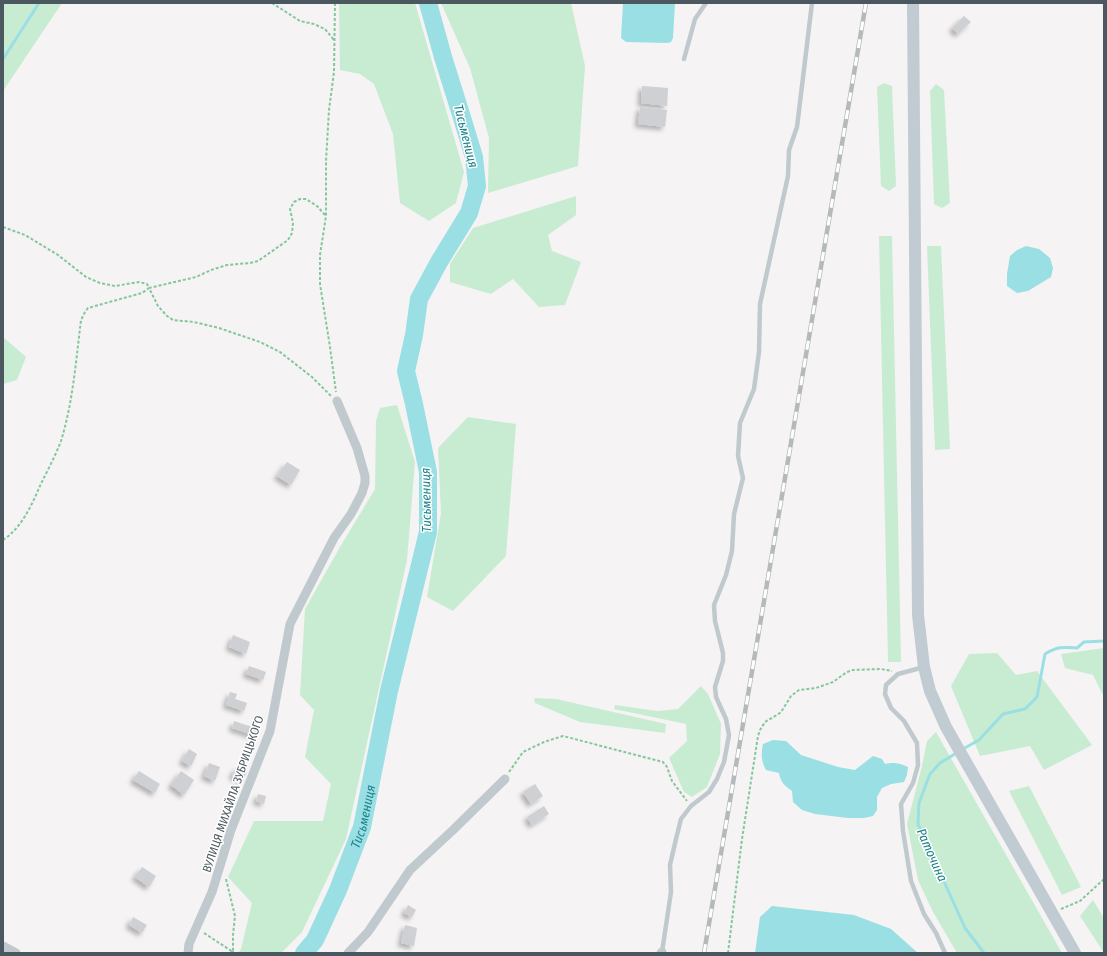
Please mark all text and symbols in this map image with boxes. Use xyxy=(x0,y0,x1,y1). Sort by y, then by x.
water label: Тисьмениця xyxy=(451,103,481,169)
water label: Тисьмениця xyxy=(418,468,434,532)
street label: ВУЛИЦЯ МИХАЙЛА ЗУБРИЦЬКОГО xyxy=(199,713,266,874)
water label: Тисьмениця xyxy=(347,783,378,850)
water label: Раточина xyxy=(914,826,950,884)

